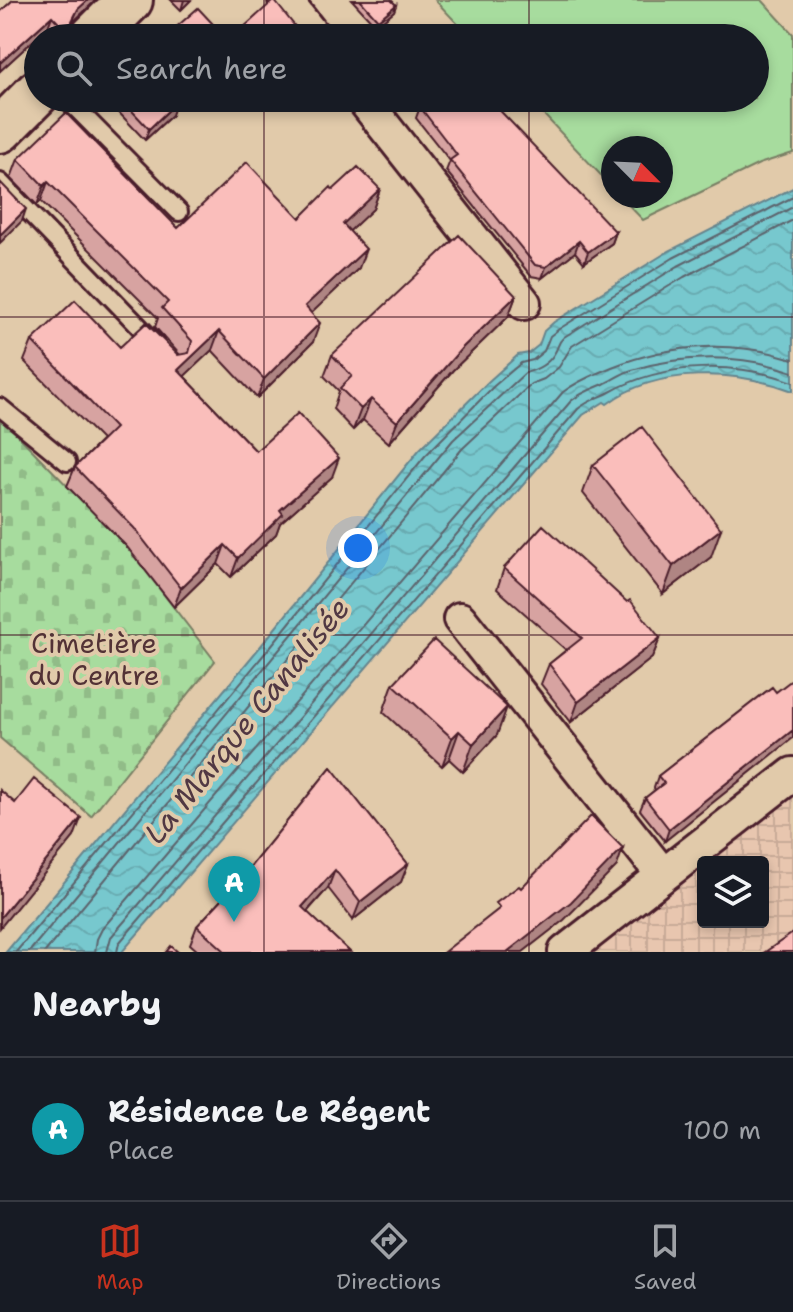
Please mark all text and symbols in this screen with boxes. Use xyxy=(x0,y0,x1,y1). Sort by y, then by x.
search box xyxy=(24,24,769,112)
icon: search xyxy=(52,46,96,90)
text: Search here xyxy=(116,48,287,89)
north arrow xyxy=(601,136,673,208)
your location xyxy=(338,528,378,568)
water label: La Marque Canalisée xyxy=(134,589,359,853)
park label: Cimetière du Centre xyxy=(28,624,160,694)
pin: A xyxy=(208,856,260,922)
map controls xyxy=(697,856,769,928)
button: layers xyxy=(697,856,769,928)
text: Nearby xyxy=(32,981,162,1027)
text: Résidence Le Régent xyxy=(108,1091,430,1132)
text: A xyxy=(48,1112,68,1147)
text: 100 m xyxy=(683,1112,761,1147)
text: Place xyxy=(108,1132,174,1167)
tab: Map xyxy=(96,1219,144,1296)
tab: Directions xyxy=(336,1219,441,1296)
tab: Saved xyxy=(634,1219,697,1296)

